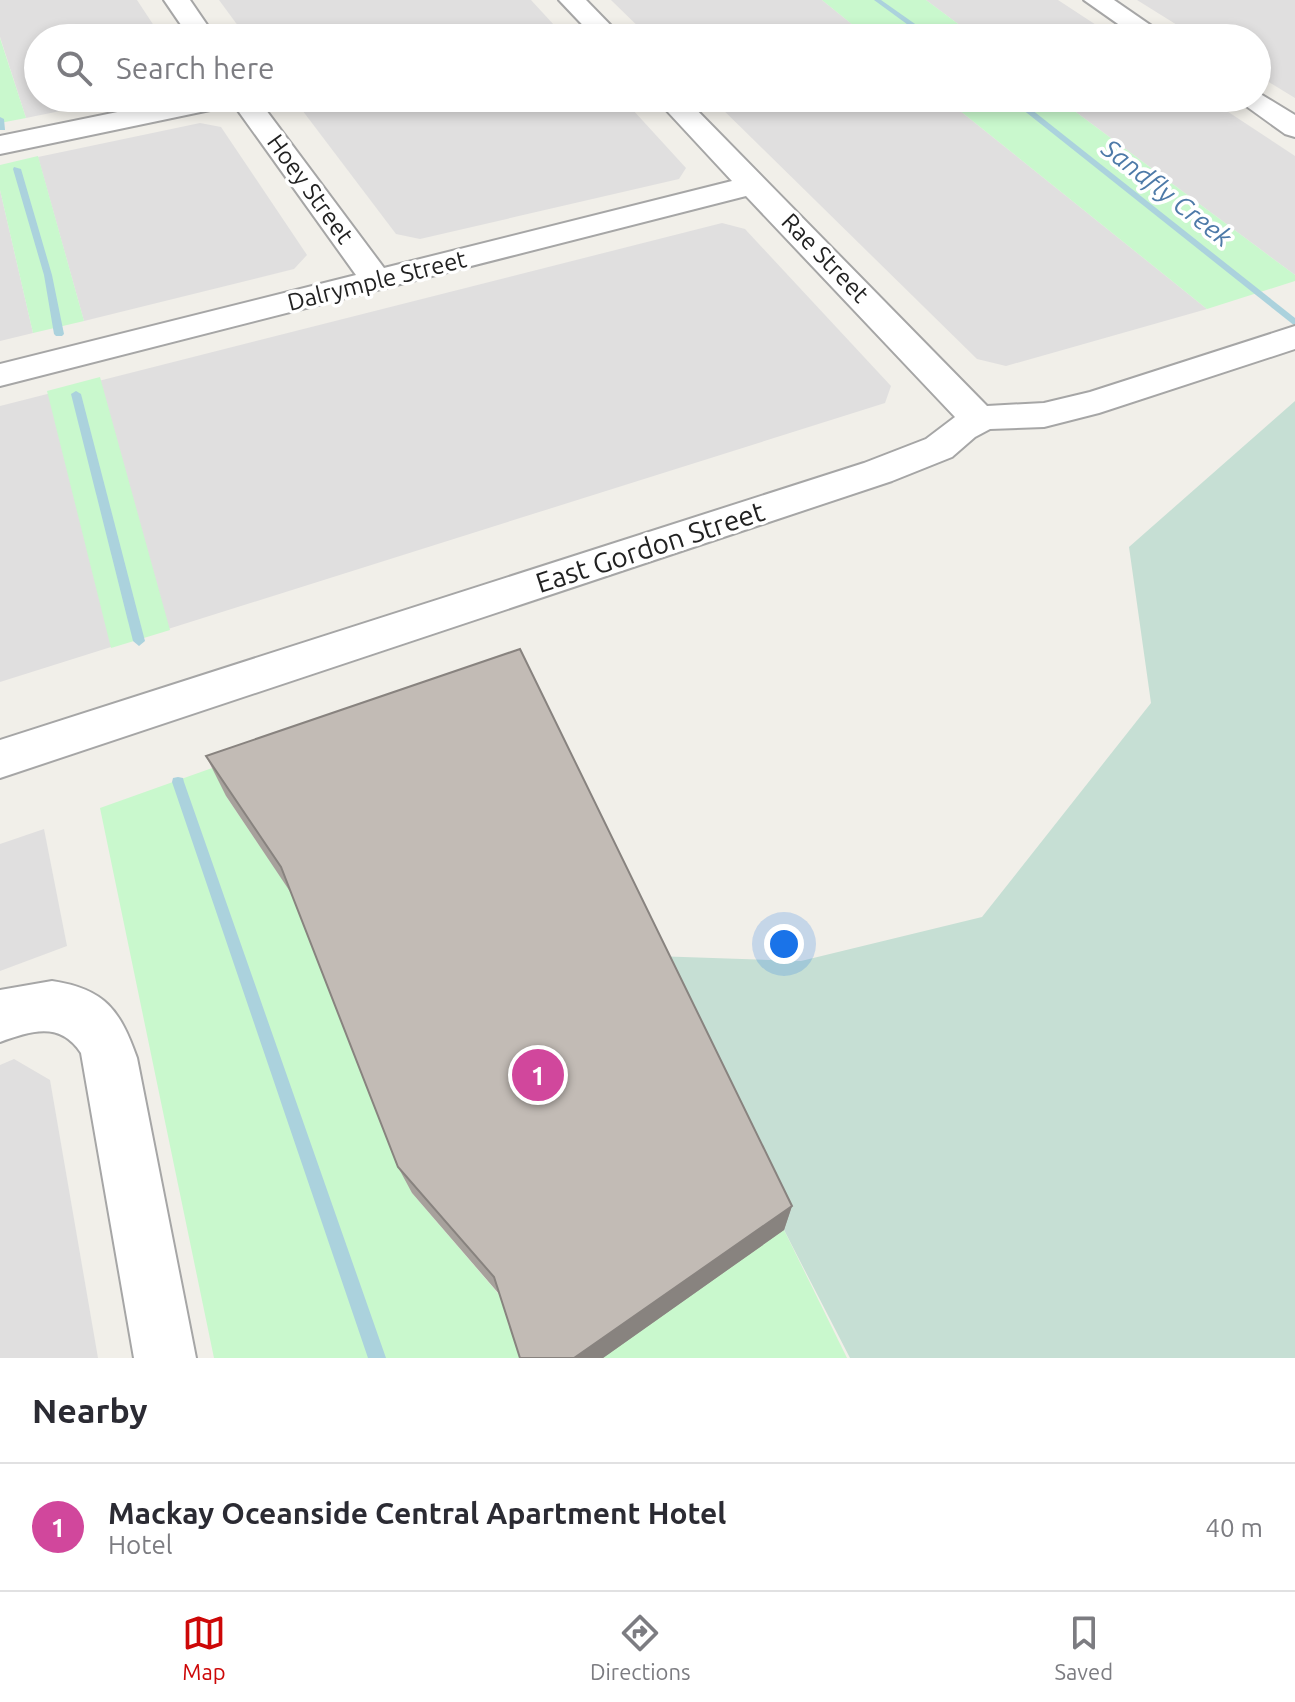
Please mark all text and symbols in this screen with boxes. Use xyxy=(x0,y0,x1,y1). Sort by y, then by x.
search box xyxy=(24,24,1271,112)
icon: search xyxy=(52,46,96,90)
text: Search here xyxy=(116,51,275,85)
street label: Hoey Street xyxy=(262,129,359,249)
water label: Sandfly Creek xyxy=(1096,132,1238,253)
street label: Rae Street xyxy=(776,208,875,308)
street label: Dalrymple Street xyxy=(285,245,470,316)
street label: East Gordon Street xyxy=(532,495,768,598)
your location xyxy=(764,924,804,964)
pin: 1 xyxy=(512,1045,564,1105)
text: Nearby xyxy=(32,1391,147,1429)
text: Mackay Oceanside Central Apartment Hotel xyxy=(108,1496,726,1530)
text: 1 xyxy=(51,1513,65,1542)
text: 40 m xyxy=(1205,1513,1263,1542)
text: Hotel xyxy=(108,1530,173,1559)
tab: Map xyxy=(182,1611,226,1684)
tab: Directions xyxy=(590,1611,691,1684)
tab: Saved xyxy=(1054,1611,1113,1684)

